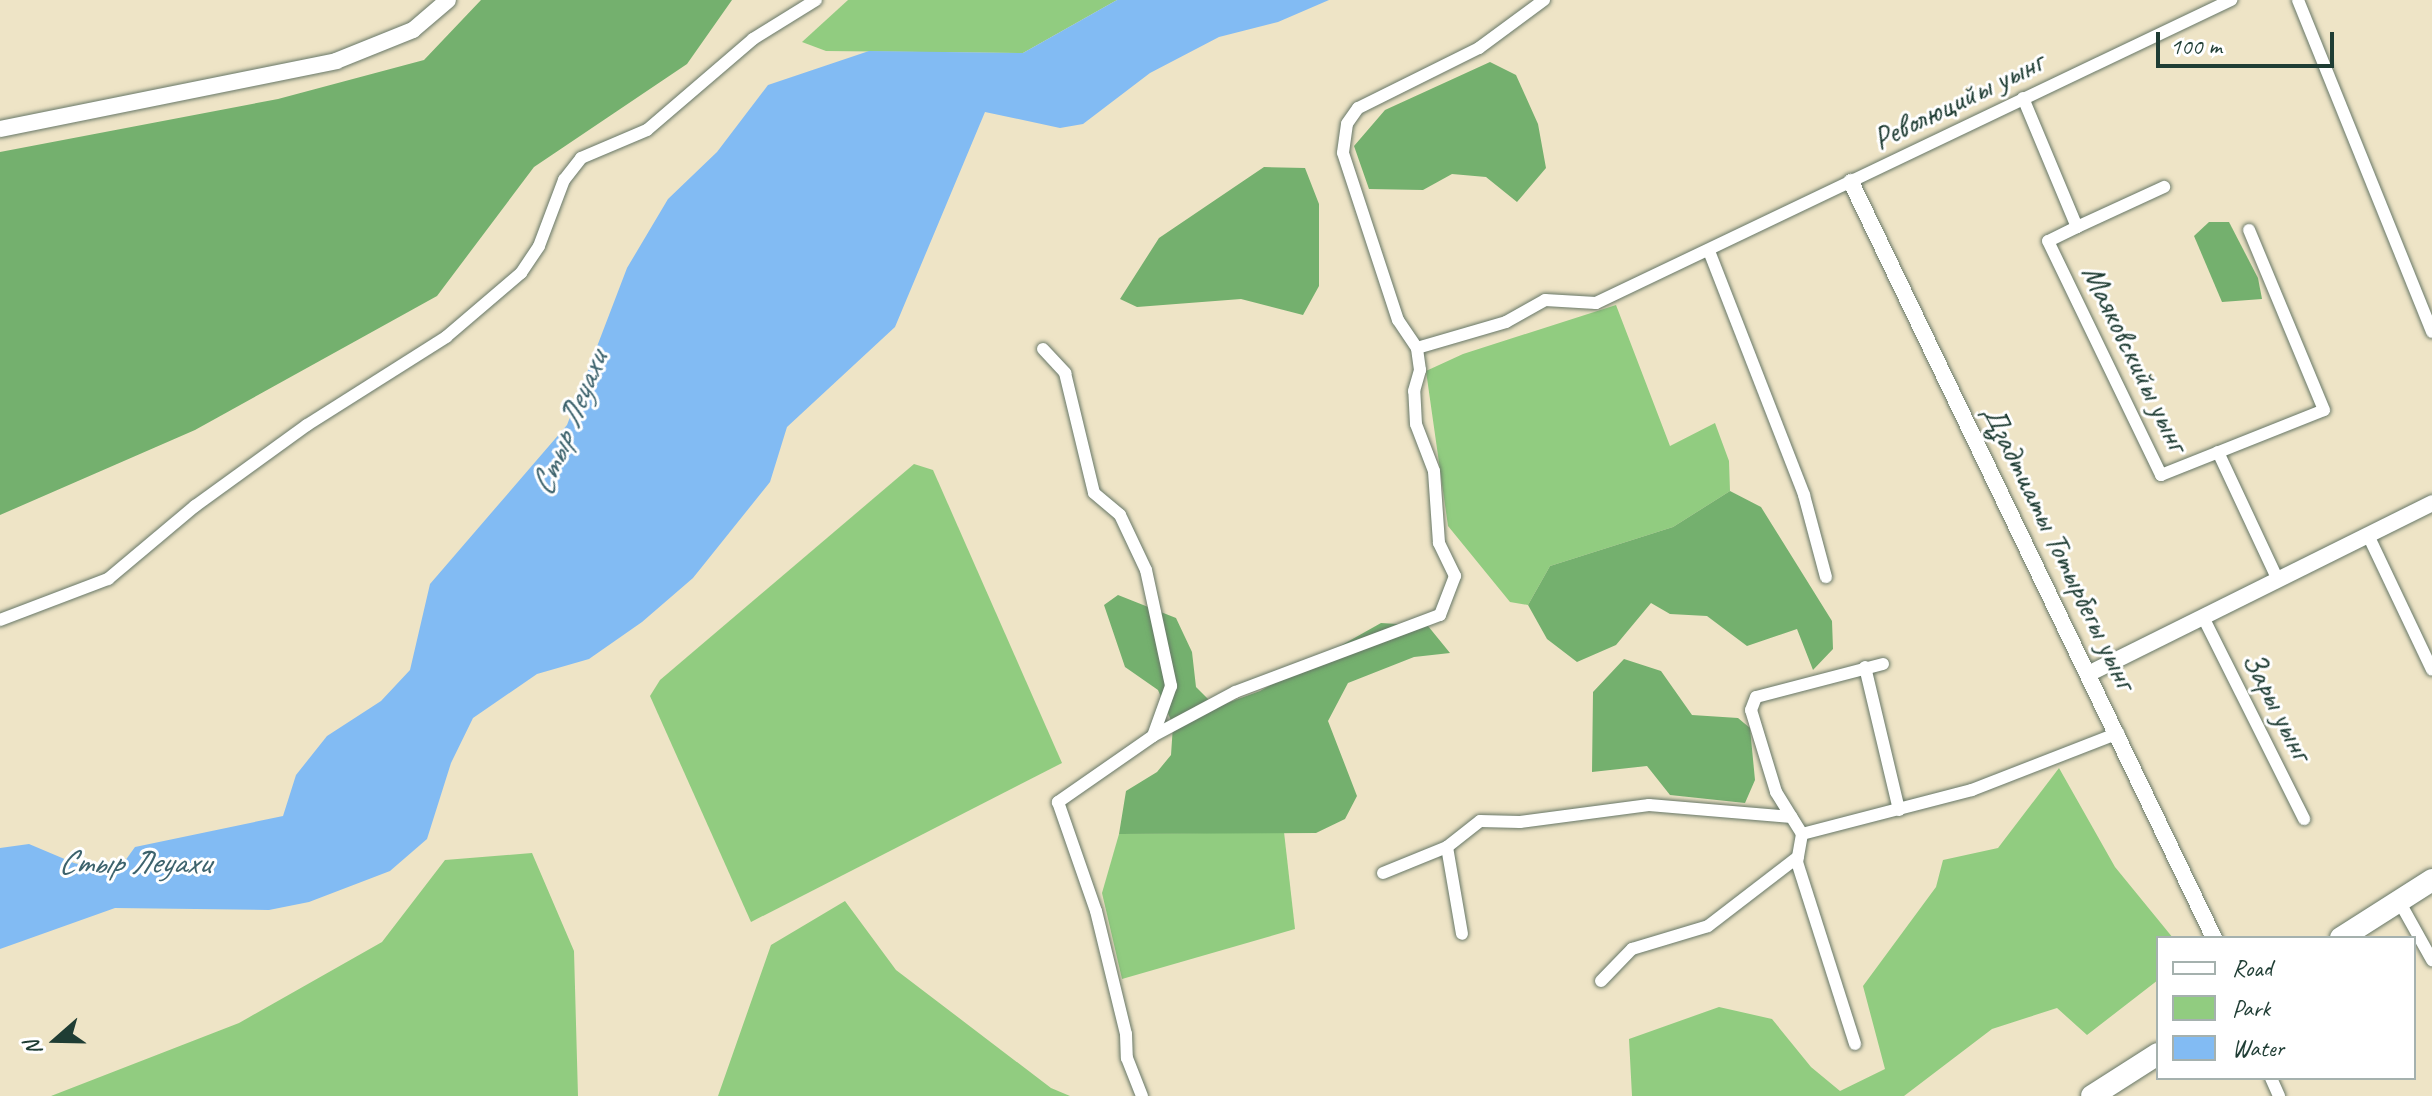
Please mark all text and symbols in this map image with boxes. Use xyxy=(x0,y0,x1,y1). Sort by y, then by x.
scale bar xyxy=(2160,16,2338,66)
text: 100 m xyxy=(2170,31,2222,61)
street label: Революцийы уынг xyxy=(1867,43,2049,159)
street label: Маяковскийы уынг xyxy=(2073,258,2197,458)
water label: Стыр Леуахи xyxy=(520,344,616,502)
street label: Дзадтиаты Тотырбегы уынг xyxy=(1973,398,2145,696)
street label: Зары уынг xyxy=(2233,645,2321,767)
water label: Стыр Леуахи xyxy=(57,842,211,882)
legend xyxy=(2156,936,2416,1080)
text: Road xyxy=(2232,953,2272,983)
text: Park xyxy=(2232,993,2270,1023)
north arrow xyxy=(16,1000,96,1080)
text: Water xyxy=(2232,1033,2284,1063)
text: N xyxy=(18,1037,49,1059)

